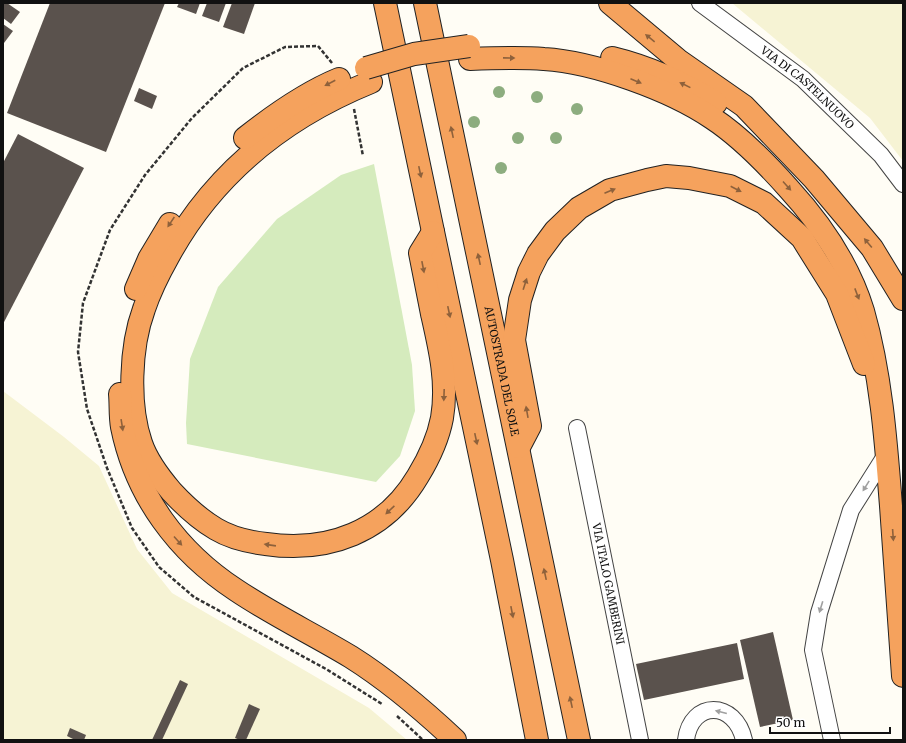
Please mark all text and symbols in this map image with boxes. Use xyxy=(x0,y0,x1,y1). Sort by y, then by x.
one-way arrow xyxy=(645,34,656,43)
street label: VIA DI CASTELNUOVO xyxy=(757,43,857,132)
one-way arrow xyxy=(503,55,516,61)
one-way arrow xyxy=(630,79,642,85)
one-way arrow xyxy=(324,80,336,86)
one-way arrow xyxy=(679,82,691,88)
one-way arrow xyxy=(449,126,455,138)
one-way arrow xyxy=(417,166,423,179)
one-way arrow xyxy=(782,181,792,191)
one-way arrow xyxy=(730,186,742,192)
one-way arrow xyxy=(604,188,615,194)
one-way arrow xyxy=(167,217,175,228)
one-way arrow xyxy=(863,237,872,248)
one-way arrow xyxy=(476,253,482,265)
one-way arrow xyxy=(420,261,426,274)
one-way arrow xyxy=(522,278,528,290)
one-way arrow xyxy=(854,289,860,301)
street label: AUTOSTRADA DEL SOLE xyxy=(481,304,522,437)
one-way arrow xyxy=(447,305,453,318)
one-way arrow xyxy=(441,389,447,402)
one-way arrow xyxy=(524,406,530,418)
one-way arrow xyxy=(119,419,125,432)
one-way arrow xyxy=(474,433,480,445)
one-way arrow xyxy=(862,480,870,491)
one-way arrow xyxy=(386,505,395,514)
street label: VIA ITALO GAMBERINI xyxy=(589,521,628,646)
one-way arrow xyxy=(889,529,896,541)
one-way arrow xyxy=(173,536,183,546)
one-way arrow xyxy=(264,542,276,548)
one-way arrow xyxy=(541,568,547,581)
one-way arrow xyxy=(818,601,824,613)
one-way arrow xyxy=(509,606,515,618)
one-way arrow xyxy=(567,696,573,708)
one-way arrow xyxy=(715,709,727,715)
scale bar xyxy=(770,709,890,735)
text: 50 m xyxy=(776,715,805,730)

